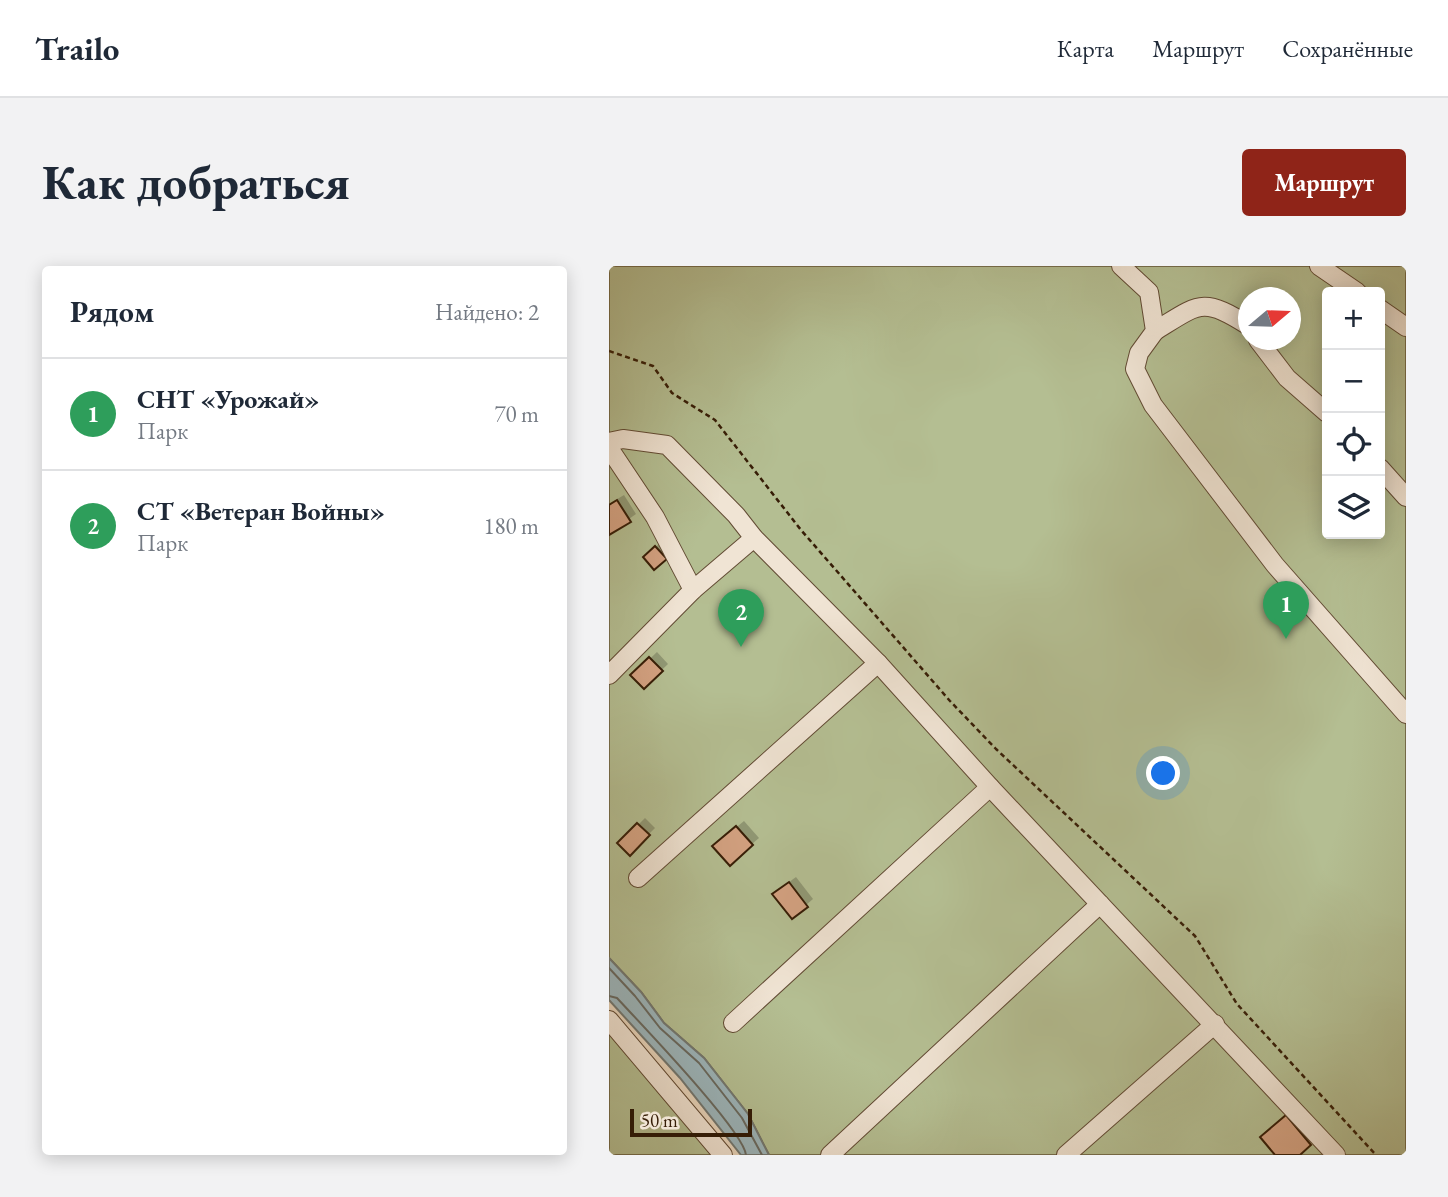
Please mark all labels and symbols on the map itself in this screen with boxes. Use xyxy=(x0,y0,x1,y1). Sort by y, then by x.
north arrow xyxy=(1238,287,1301,350)
pin: 1 xyxy=(1263,581,1309,639)
pin: 2 xyxy=(718,589,764,647)
your location xyxy=(1146,756,1180,790)
scale bar xyxy=(630,1106,753,1138)

